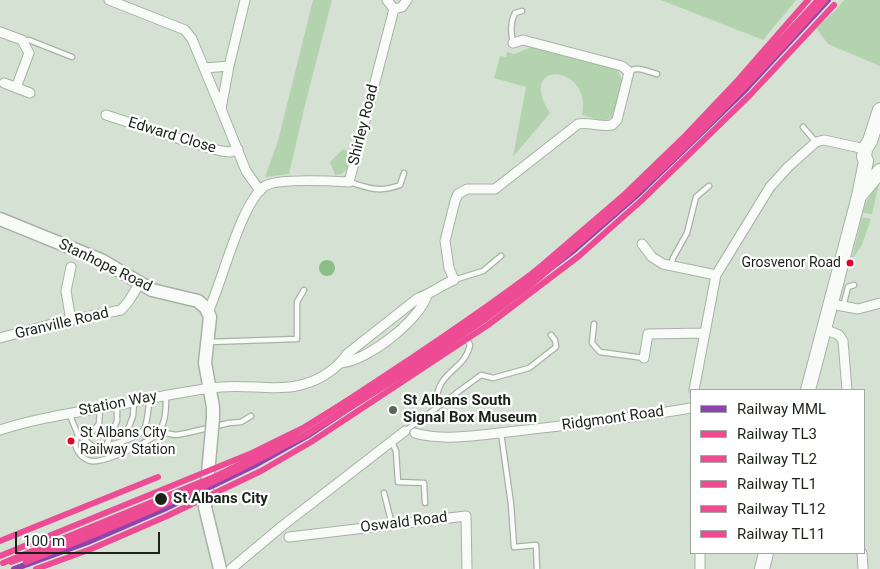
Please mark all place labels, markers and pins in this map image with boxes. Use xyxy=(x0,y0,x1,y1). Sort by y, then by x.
place label: Grosvenor Road xyxy=(741,255,841,271)
marker: Grosvenor Road xyxy=(845,258,855,268)
place label: St Albans South Signal Box Museum xyxy=(403,392,537,427)
marker: St Albans South Signal Box Museum xyxy=(387,404,399,416)
place label: St Albans City Railway Station xyxy=(80,425,175,458)
marker: St Albans City Railway Station xyxy=(66,436,76,446)
place label: St Albans City xyxy=(173,490,268,508)
marker: St Albans City xyxy=(153,491,169,507)

